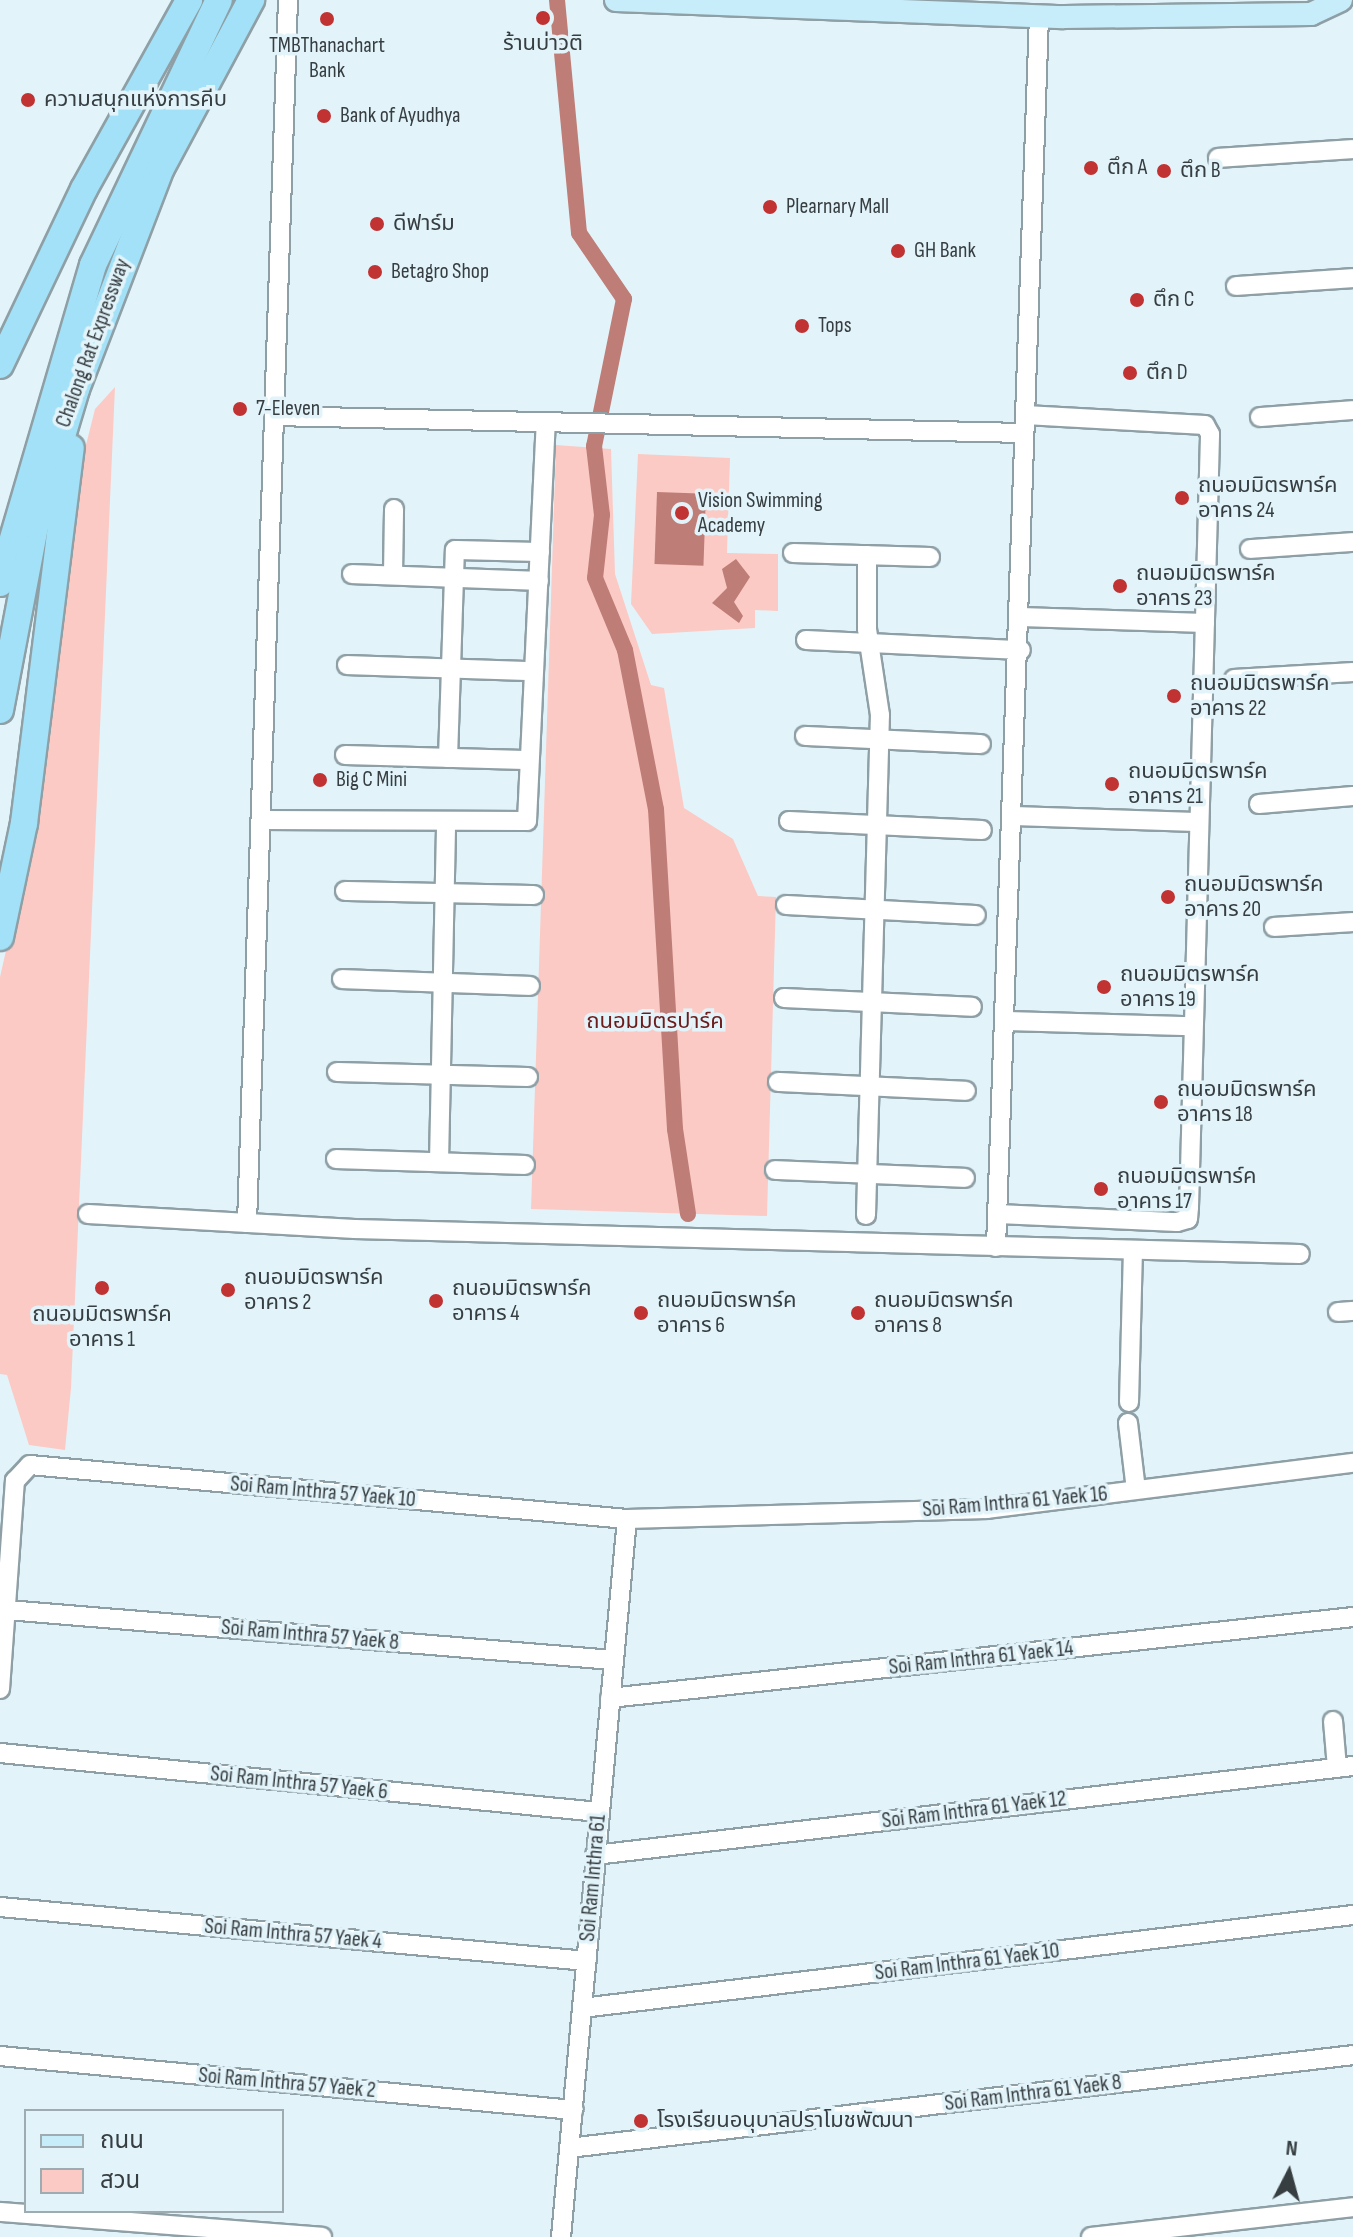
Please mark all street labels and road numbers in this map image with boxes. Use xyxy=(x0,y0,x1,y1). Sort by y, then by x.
street label: Chalong Rat Expressway xyxy=(50,255,136,431)
street label: Soi Ram Inthra 57 Yaek 10 xyxy=(229,1471,417,1513)
street label: Soi Ram Inthra 61 Yaek 16 xyxy=(921,1481,1109,1523)
street label: Soi Ram Inthra 57 Yaek 8 xyxy=(220,1614,400,1656)
street label: Soi Ram Inthra 61 Yaek 14 xyxy=(887,1635,1075,1681)
street label: Soi Ram Inthra 57 Yaek 6 xyxy=(209,1761,389,1805)
street label: Soi Ram Inthra 61 Yaek 12 xyxy=(880,1786,1068,1834)
street label: Soi Ram Inthra 61 xyxy=(574,1813,612,1943)
street label: Soi Ram Inthra 57 Yaek 4 xyxy=(203,1913,383,1955)
street label: Soi Ram Inthra 61 Yaek 10 xyxy=(873,1938,1061,1986)
street label: Soi Ram Inthra 57 Yaek 2 xyxy=(197,2062,377,2104)
street label: Soi Ram Inthra 61 Yaek 8 xyxy=(943,2069,1123,2117)

